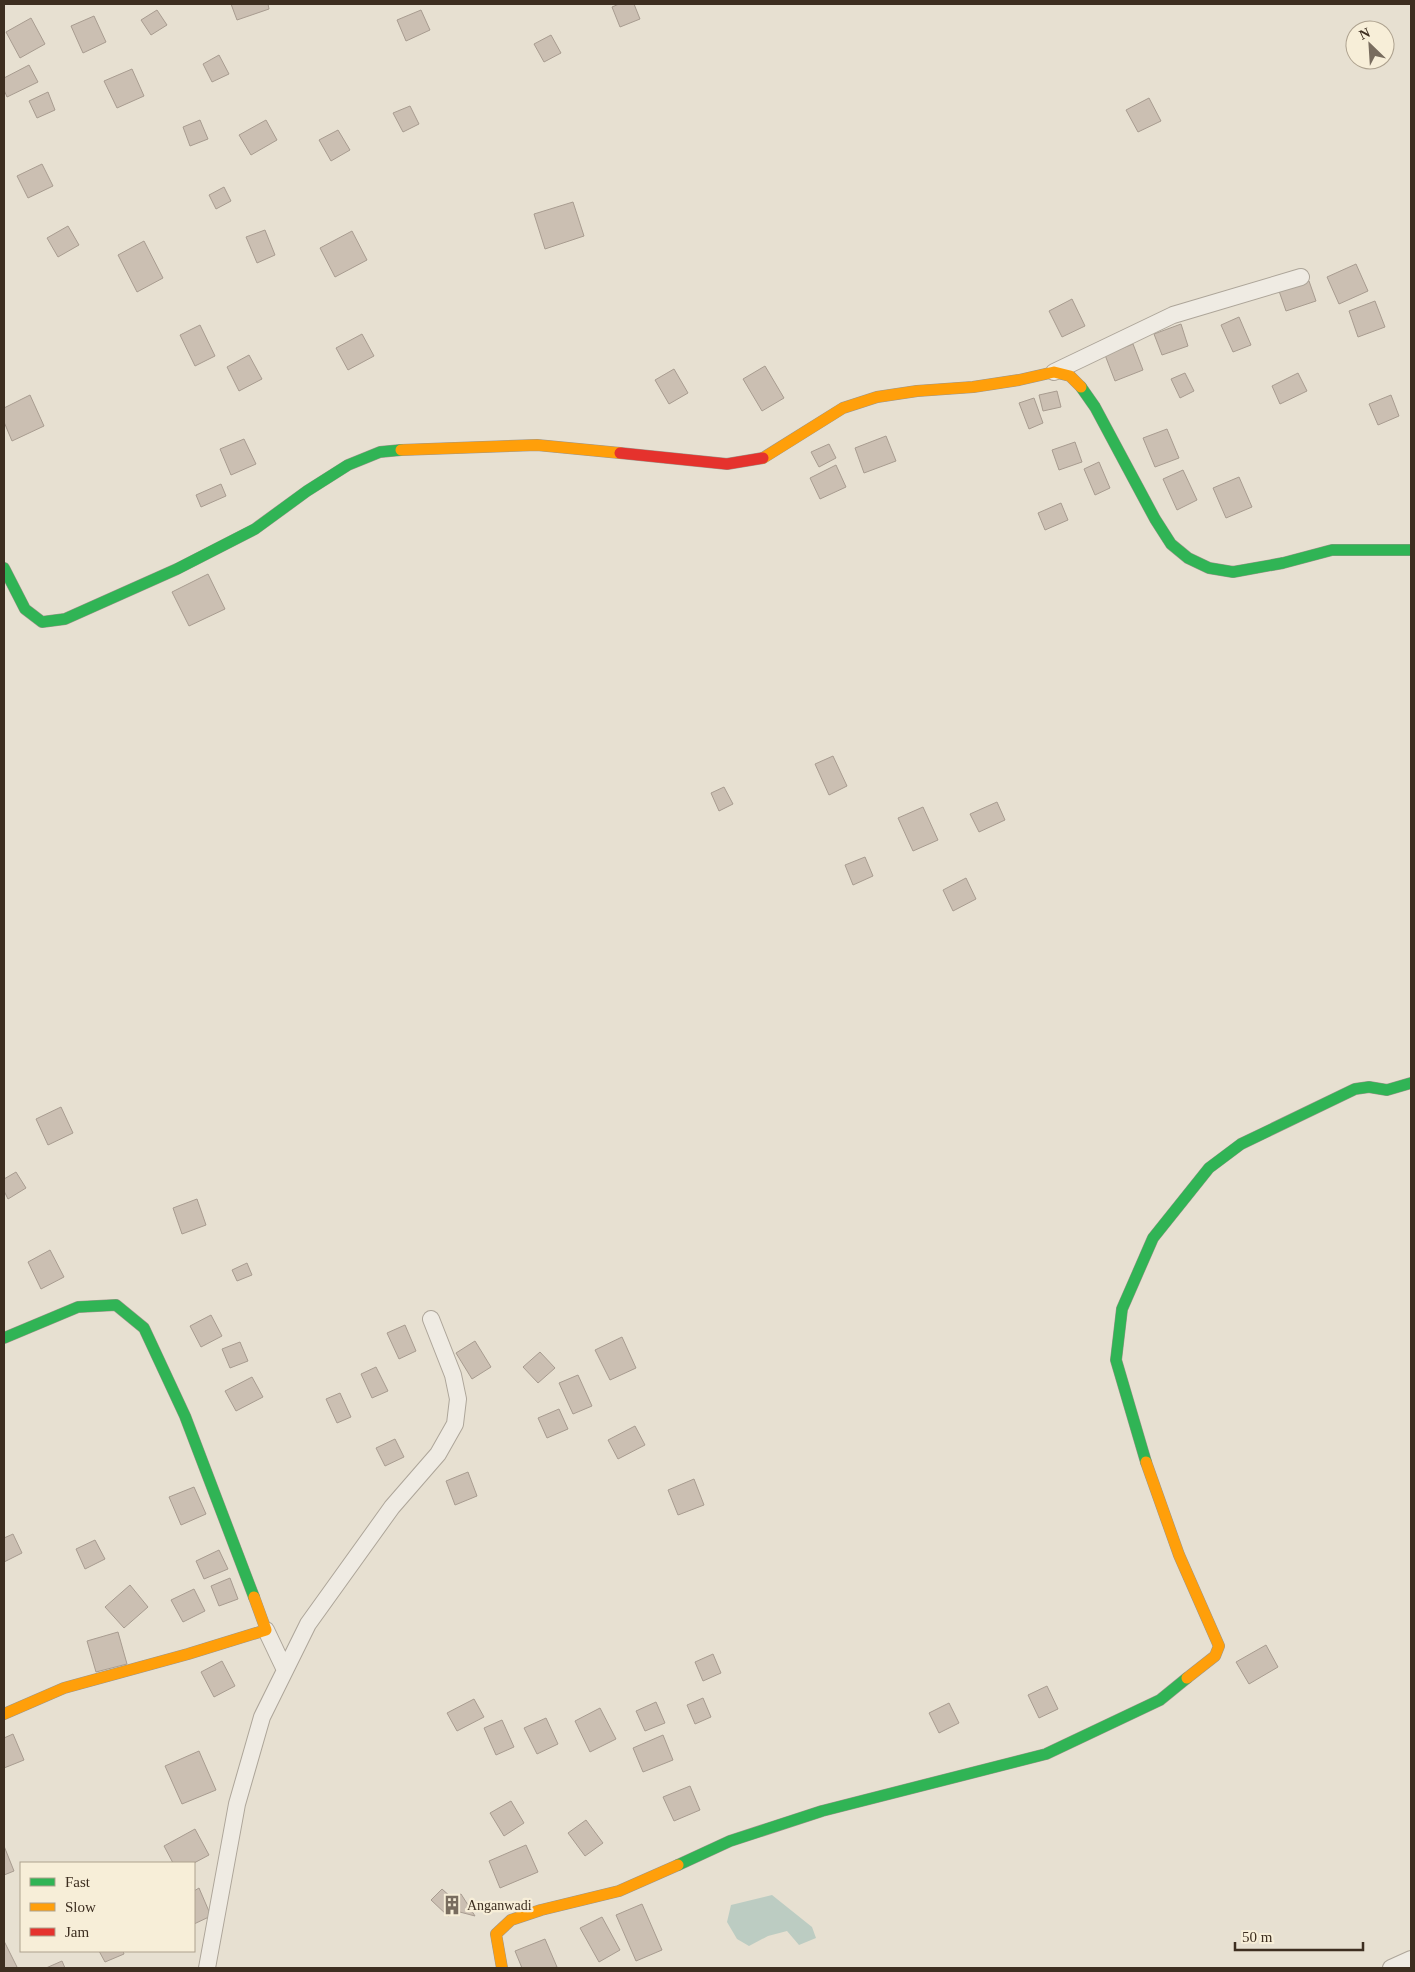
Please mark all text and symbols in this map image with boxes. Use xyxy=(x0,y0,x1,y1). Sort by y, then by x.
north arrow xyxy=(1345,20,1395,70)
text: N xyxy=(1357,25,1372,43)
legend xyxy=(20,1862,195,1952)
text: Fast xyxy=(65,1874,91,1890)
building icon: Anganwadi xyxy=(441,1894,463,1916)
place label: Anganwadi xyxy=(467,1898,532,1913)
text: Slow xyxy=(65,1899,96,1915)
scale bar xyxy=(1235,1920,1362,1952)
text: Jam xyxy=(65,1924,89,1940)
text: 50 m xyxy=(1242,1929,1273,1945)

